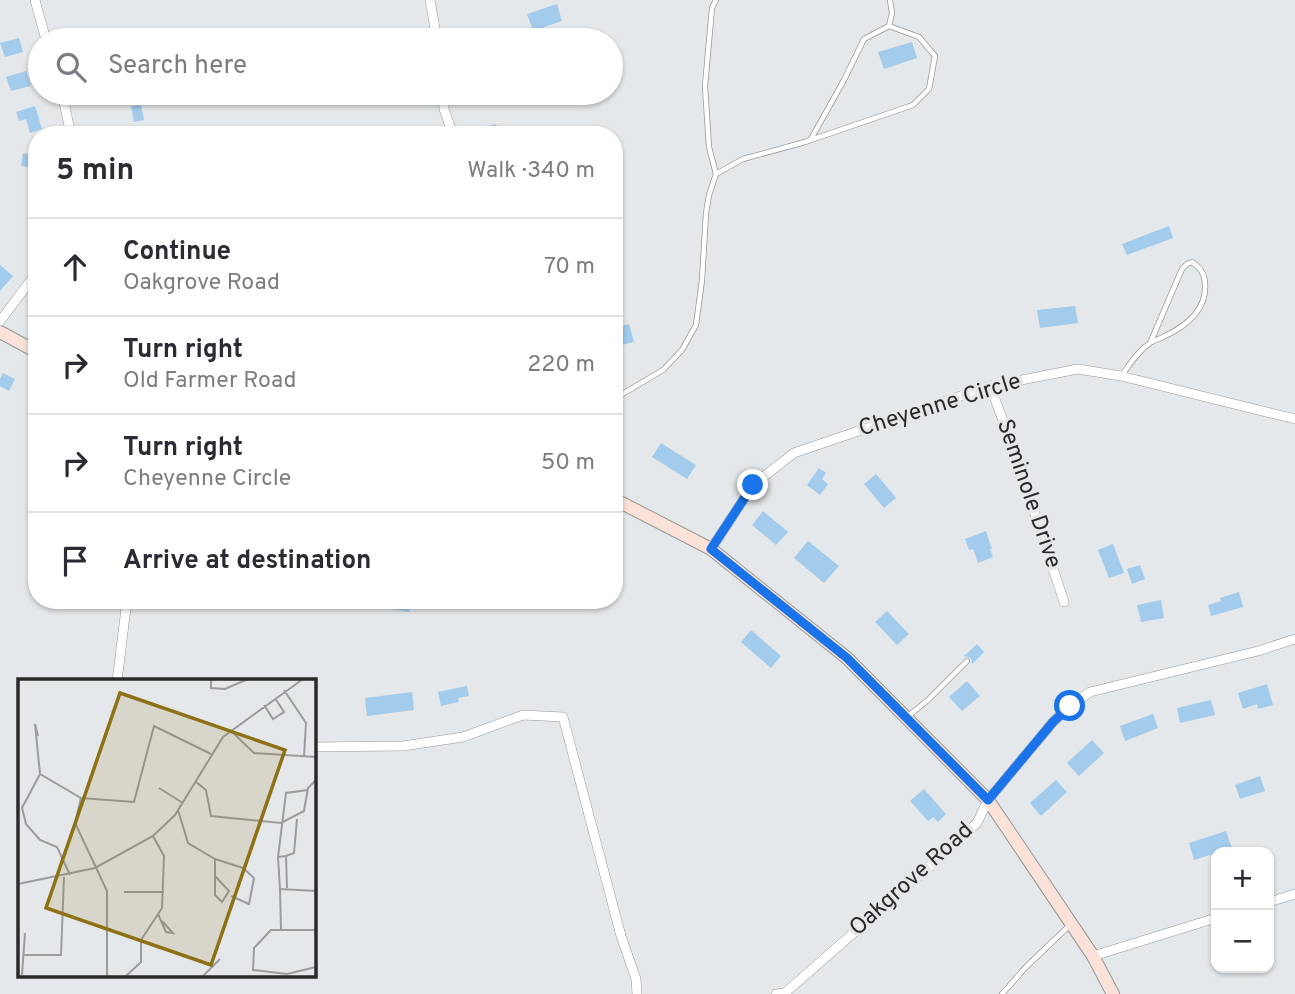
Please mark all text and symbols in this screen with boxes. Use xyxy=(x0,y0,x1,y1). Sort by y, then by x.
search box xyxy=(28,28,623,105)
icon: search xyxy=(52,48,90,86)
text: Search here xyxy=(108,50,247,83)
text: 5 min xyxy=(56,153,134,190)
text: Walk · 340 m xyxy=(467,157,595,186)
text: Continue xyxy=(123,236,231,269)
icon: ahead xyxy=(56,248,94,286)
text: 70 m xyxy=(544,253,595,282)
text: Oakgrove Road xyxy=(123,269,280,298)
text: Turn right xyxy=(123,334,243,367)
icon: right xyxy=(56,346,94,384)
text: 220 m xyxy=(527,351,595,380)
text: Old Farmer Road xyxy=(123,367,297,396)
street label: Cheyenne Circle xyxy=(855,368,1025,444)
street label: Seminole Drive xyxy=(989,416,1067,572)
text: Turn right xyxy=(123,432,243,465)
icon: right xyxy=(56,444,94,482)
text: 50 m xyxy=(541,449,595,478)
text: Cheyenne Circle xyxy=(123,465,291,494)
route end xyxy=(737,469,768,500)
icon: arrive xyxy=(56,542,94,580)
text: Arrive at destination xyxy=(123,545,371,578)
inset map xyxy=(18,679,315,976)
route start xyxy=(1054,690,1085,721)
street label: Oakgrove Road xyxy=(844,817,980,943)
map controls xyxy=(1211,847,1274,973)
button: + xyxy=(1211,847,1274,910)
button: − xyxy=(1211,910,1274,973)

